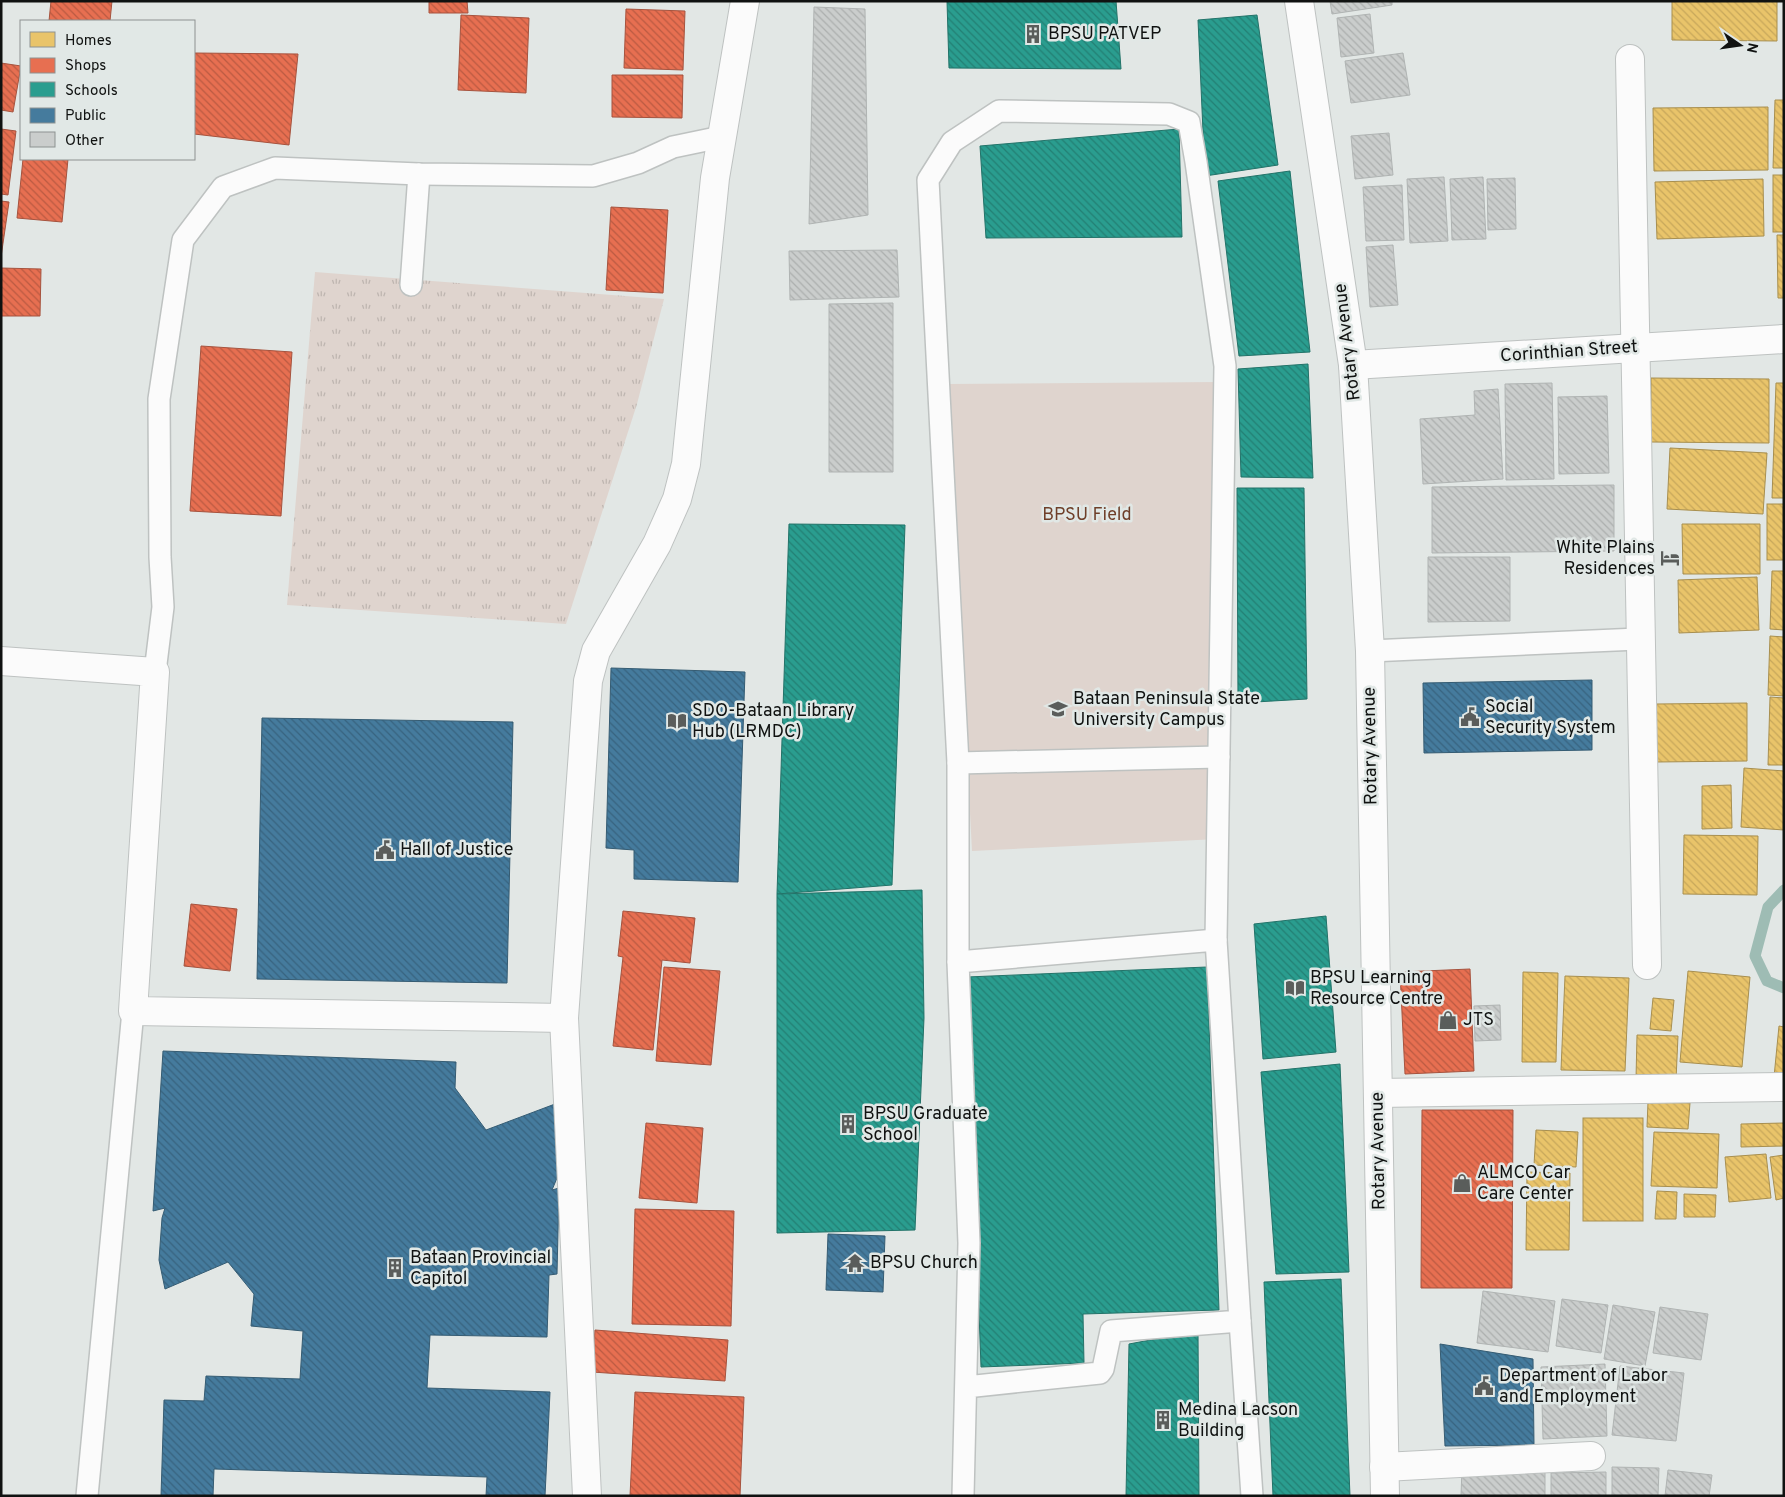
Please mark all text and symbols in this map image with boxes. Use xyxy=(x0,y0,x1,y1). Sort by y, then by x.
legend xyxy=(20,20,195,160)
north arrow xyxy=(1715,20,1765,70)
building icon: BPSU PATVEP xyxy=(1022,23,1044,45)
place label: BPSU PATVEP xyxy=(1048,23,1161,46)
text: Homes xyxy=(65,32,112,51)
text: N xyxy=(1742,41,1761,54)
text: Shops xyxy=(65,57,106,76)
text: Schools xyxy=(65,82,118,101)
text: Public xyxy=(65,107,106,126)
text: Other xyxy=(65,132,104,151)
street label: Rotary Avenue xyxy=(1329,282,1367,402)
street label: Corinthian Street xyxy=(1499,336,1639,368)
park label: BPSU Field xyxy=(1042,504,1132,527)
place label: White Plains Residences xyxy=(1556,537,1655,581)
hotel icon: White Plains Residences xyxy=(1659,547,1681,569)
street label: Rotary Avenue xyxy=(1358,687,1384,805)
place label: Bataan Peninsula State University Campus xyxy=(1073,688,1260,732)
place label: Social Security System xyxy=(1485,696,1616,740)
school or university icon: Bataan Peninsula State University Campus xyxy=(1047,698,1069,720)
place label: SDO-Bataan Library Hub (LRMDC) xyxy=(692,700,854,744)
public building icon: Social Security System xyxy=(1459,706,1481,728)
library icon: SDO-Bataan Library Hub (LRMDC) xyxy=(666,710,688,732)
public building icon: Hall of Justice xyxy=(374,839,396,861)
place label: Hall of Justice xyxy=(400,839,513,862)
place label: BPSU Learning Resource Centre xyxy=(1310,967,1443,1011)
library icon: BPSU Learning Resource Centre xyxy=(1284,977,1306,999)
shop icon: JTS xyxy=(1437,1009,1459,1031)
place label: JTS xyxy=(1463,1009,1494,1032)
street label: Rotary Avenue xyxy=(1366,1092,1392,1210)
place label: BPSU Graduate School xyxy=(863,1103,988,1147)
building icon: BPSU Graduate School xyxy=(837,1113,859,1135)
place label: ALMCO Car Care Center xyxy=(1477,1162,1574,1206)
shop icon: ALMCO Car Care Center xyxy=(1451,1172,1473,1194)
place label: Bataan Provincial Capitol xyxy=(410,1247,551,1291)
temple icon: BPSU Church xyxy=(844,1252,866,1274)
place label: BPSU Church xyxy=(870,1252,978,1275)
building icon: Bataan Provincial Capitol xyxy=(384,1257,406,1279)
place label: Department of Labor and Employment xyxy=(1499,1365,1668,1409)
public building icon: Department of Labor and Employment xyxy=(1473,1375,1495,1397)
place label: Medina Lacson Building xyxy=(1178,1399,1298,1443)
building icon: Medina Lacson Building xyxy=(1152,1409,1174,1431)

